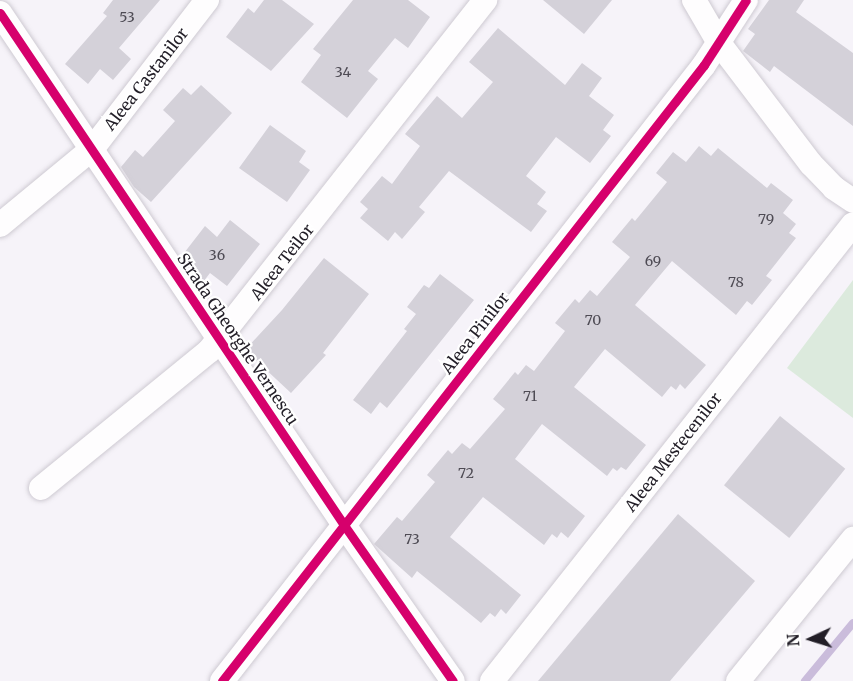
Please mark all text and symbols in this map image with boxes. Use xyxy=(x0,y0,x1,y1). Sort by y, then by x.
house number: 53 xyxy=(119,9,135,25)
street label: Aleea Castanilor xyxy=(100,24,192,134)
house number: 34 xyxy=(335,64,351,80)
house number: 79 xyxy=(758,211,774,227)
street label: Aleea Teilor xyxy=(246,220,318,304)
house number: 36 xyxy=(209,247,225,263)
street label: Strada Gheorghe Vernescu xyxy=(173,249,303,429)
house number: 69 xyxy=(645,253,661,269)
house number: 78 xyxy=(728,274,744,290)
street label: Aleea Pinilor xyxy=(437,288,513,378)
house number: 70 xyxy=(585,312,601,328)
house number: 71 xyxy=(523,388,537,404)
street label: Aleea Mestecenilor xyxy=(621,389,725,515)
house number: 72 xyxy=(458,465,474,481)
house number: 73 xyxy=(404,531,420,547)
north arrow xyxy=(781,609,841,669)
text: N xyxy=(783,633,803,647)

